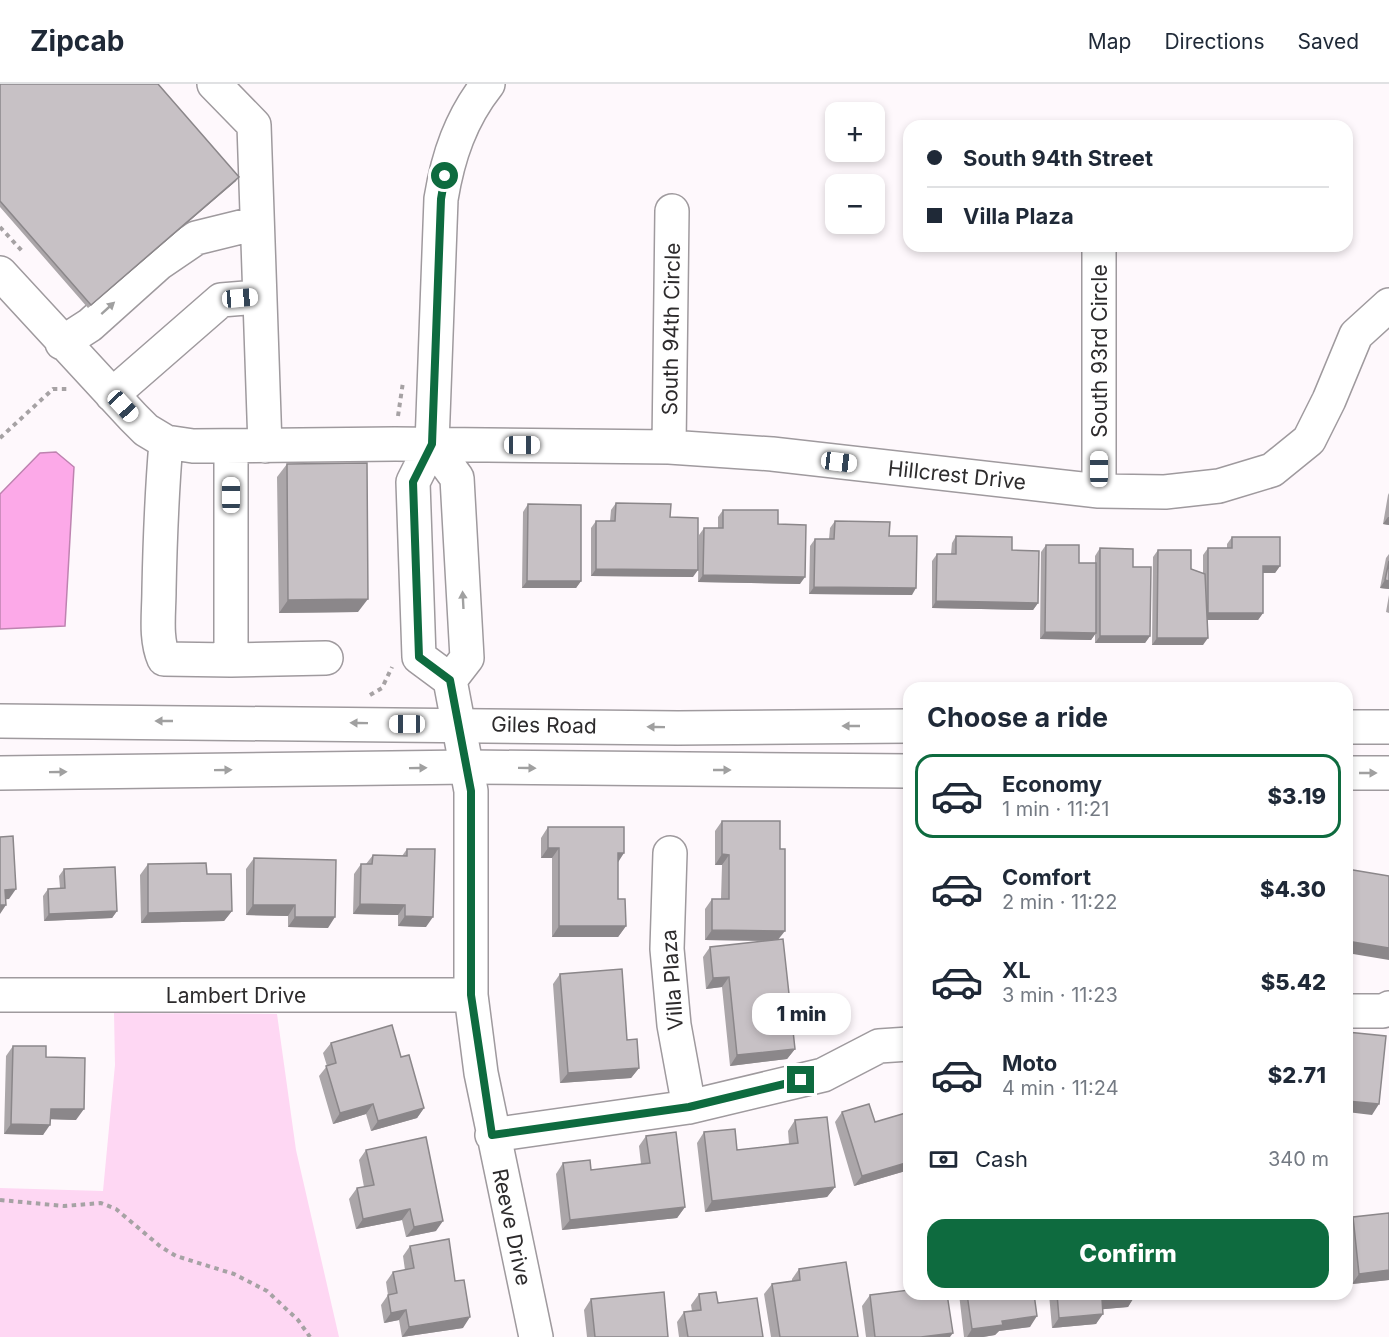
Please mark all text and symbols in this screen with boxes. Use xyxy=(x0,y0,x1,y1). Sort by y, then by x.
text: Zipcab xyxy=(30,24,125,58)
text: Map xyxy=(1088,29,1131,54)
text: Directions xyxy=(1164,29,1265,54)
text: Saved xyxy=(1298,29,1359,54)
map controls xyxy=(825,102,885,234)
button: + xyxy=(825,102,885,162)
text: South 94th Street xyxy=(963,145,1153,171)
route start xyxy=(431,162,458,189)
button: − xyxy=(825,174,885,234)
text: Villa Plaza xyxy=(963,203,1074,229)
street label: South 94th Circle xyxy=(657,242,685,416)
street label: South 93rd Circle xyxy=(1087,264,1112,438)
car xyxy=(221,287,259,309)
one-way arrow xyxy=(101,301,116,315)
car xyxy=(104,387,142,425)
car xyxy=(504,436,540,454)
car xyxy=(820,451,858,473)
car xyxy=(1090,451,1108,487)
street label: Hillcrest Drive xyxy=(887,455,1027,495)
car xyxy=(222,477,240,513)
one-way arrow xyxy=(459,590,468,609)
text: Choose a ride xyxy=(927,701,1108,734)
street label: Giles Road xyxy=(491,712,597,738)
car xyxy=(389,715,425,733)
one-way arrow xyxy=(154,716,173,726)
one-way arrow xyxy=(349,718,368,728)
one-way arrow xyxy=(646,722,665,732)
one-way arrow xyxy=(841,722,860,731)
one-way arrow xyxy=(408,763,427,773)
one-way arrow xyxy=(518,763,537,773)
one-way arrow xyxy=(213,765,232,775)
one-way arrow xyxy=(713,765,732,775)
one-way arrow xyxy=(49,767,68,777)
one-way arrow xyxy=(1359,768,1378,778)
icon: car xyxy=(930,769,984,823)
text: Economy xyxy=(1002,771,1102,797)
text: $3.19 xyxy=(1267,783,1326,809)
text: 1 min · 11:21 xyxy=(1002,797,1109,821)
icon: car xyxy=(930,862,984,916)
text: Comfort xyxy=(1002,864,1091,890)
text: $4.30 xyxy=(1260,876,1326,902)
text: 2 min · 11:22 xyxy=(1002,890,1117,914)
street label: Villa Plaza xyxy=(656,929,688,1031)
icon: car xyxy=(930,955,984,1009)
text: XL xyxy=(1002,957,1031,983)
text: $5.42 xyxy=(1261,969,1326,995)
street label: Lambert Drive xyxy=(166,983,306,1008)
text: 3 min · 11:23 xyxy=(1002,983,1118,1007)
callout: 1 min xyxy=(752,993,850,1035)
text: 1 min xyxy=(776,1002,827,1026)
icon: car xyxy=(930,1048,984,1102)
text: Moto xyxy=(1002,1050,1057,1076)
text: $2.71 xyxy=(1268,1062,1326,1088)
route end xyxy=(787,1066,814,1093)
text: 4 min · 11:24 xyxy=(1002,1076,1119,1100)
icon: cash xyxy=(927,1143,960,1176)
text: Cash xyxy=(975,1146,1028,1172)
text: 340 m xyxy=(1268,1147,1329,1171)
street label: Reeve Drive xyxy=(487,1166,537,1288)
button: Confirm xyxy=(927,1219,1329,1288)

